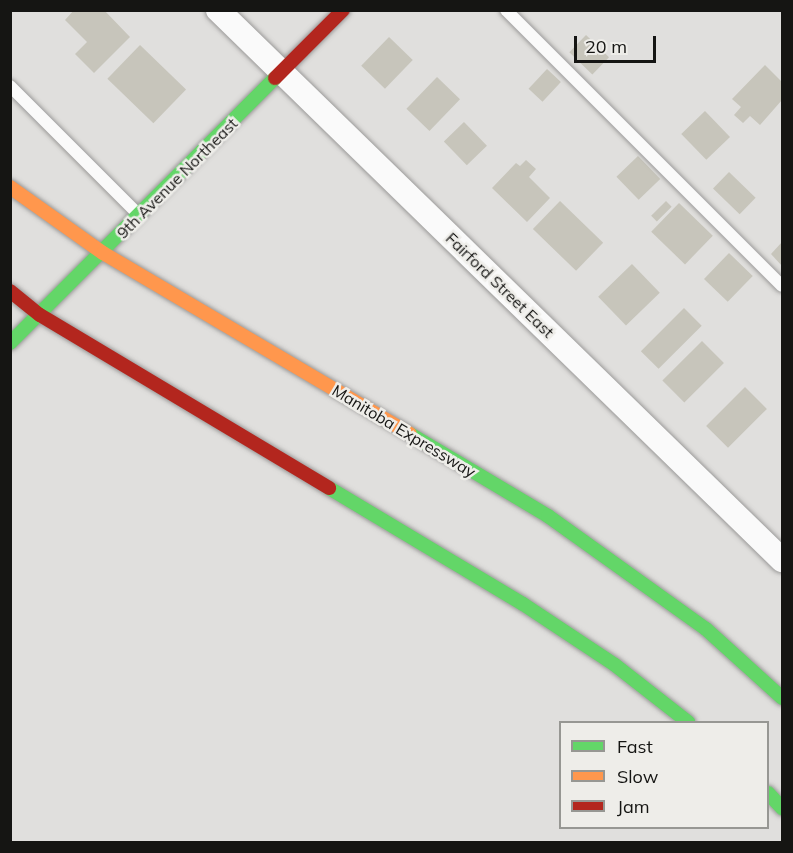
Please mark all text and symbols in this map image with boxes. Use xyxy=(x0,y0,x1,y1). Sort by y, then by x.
scale bar xyxy=(577,24,660,62)
text: 20 m xyxy=(585,35,627,58)
street label: 9th Avenue Northeast xyxy=(113,114,241,242)
street label: Fairford Street East xyxy=(442,228,558,342)
street label: Manitoba Expressway xyxy=(329,381,479,481)
legend xyxy=(559,721,769,829)
text: Fast xyxy=(617,735,653,758)
text: Slow xyxy=(617,765,658,788)
text: Jam xyxy=(617,795,650,818)

